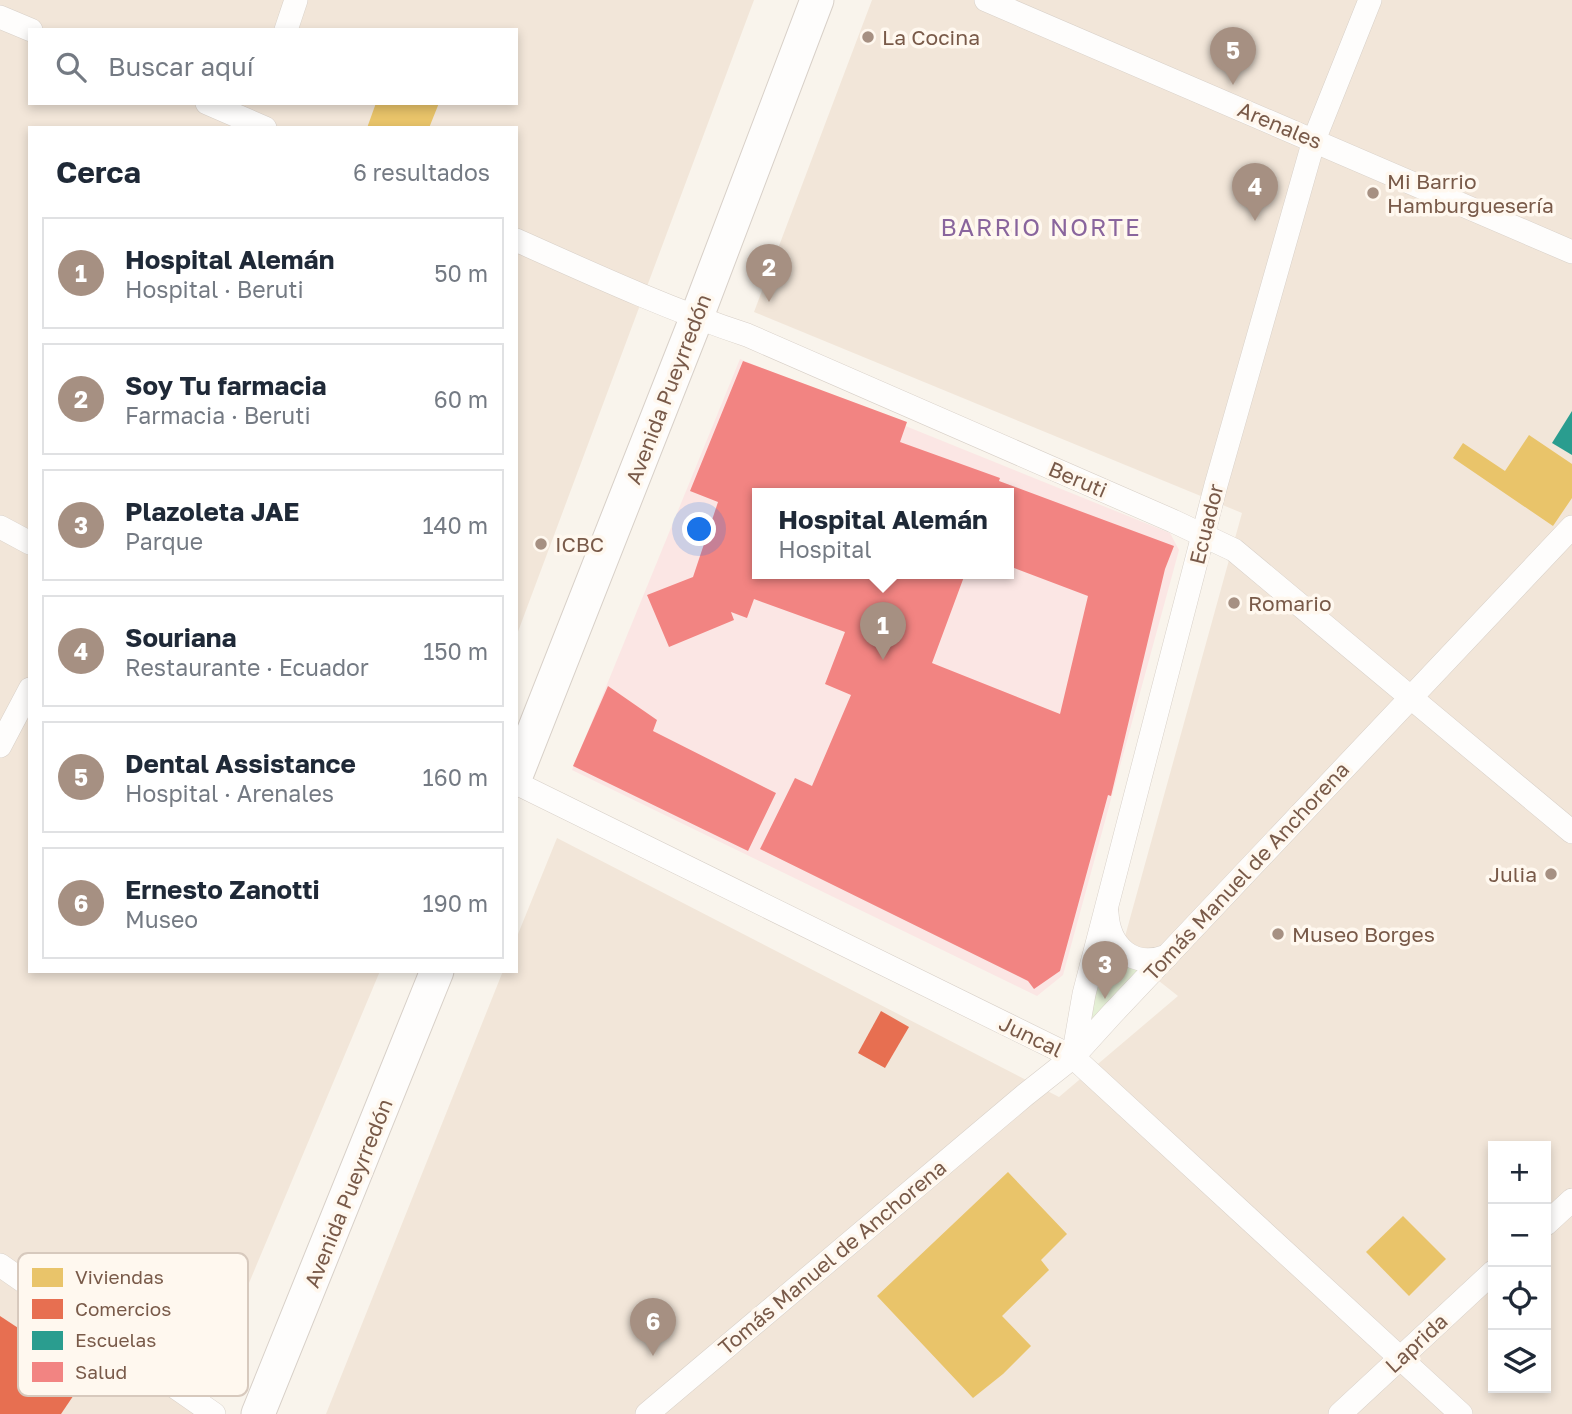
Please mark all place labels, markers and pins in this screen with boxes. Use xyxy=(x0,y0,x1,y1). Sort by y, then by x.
place label: La Cocina xyxy=(882,24,980,50)
pin: 5 xyxy=(1210,27,1256,85)
marker: La Cocina xyxy=(860,29,876,45)
pin: 4 xyxy=(1232,163,1278,221)
place label: Mi Barrio Hamburguesería xyxy=(1387,168,1554,218)
marker: Mi Barrio Hamburguesería xyxy=(1365,185,1381,201)
pin: 2 xyxy=(746,244,792,302)
place label: ICBC xyxy=(555,531,604,557)
marker: ICBC xyxy=(533,536,549,552)
place label: Romario xyxy=(1248,590,1332,616)
marker: Romario xyxy=(1226,595,1242,611)
pin: 1 xyxy=(860,602,906,660)
place label: Julia xyxy=(1488,861,1537,887)
marker: Julia xyxy=(1543,866,1559,882)
place label: Museo Borges xyxy=(1292,921,1435,947)
marker: Museo Borges xyxy=(1270,926,1286,942)
pin: 3 xyxy=(1082,941,1128,999)
pin: 6 xyxy=(630,1298,676,1356)

